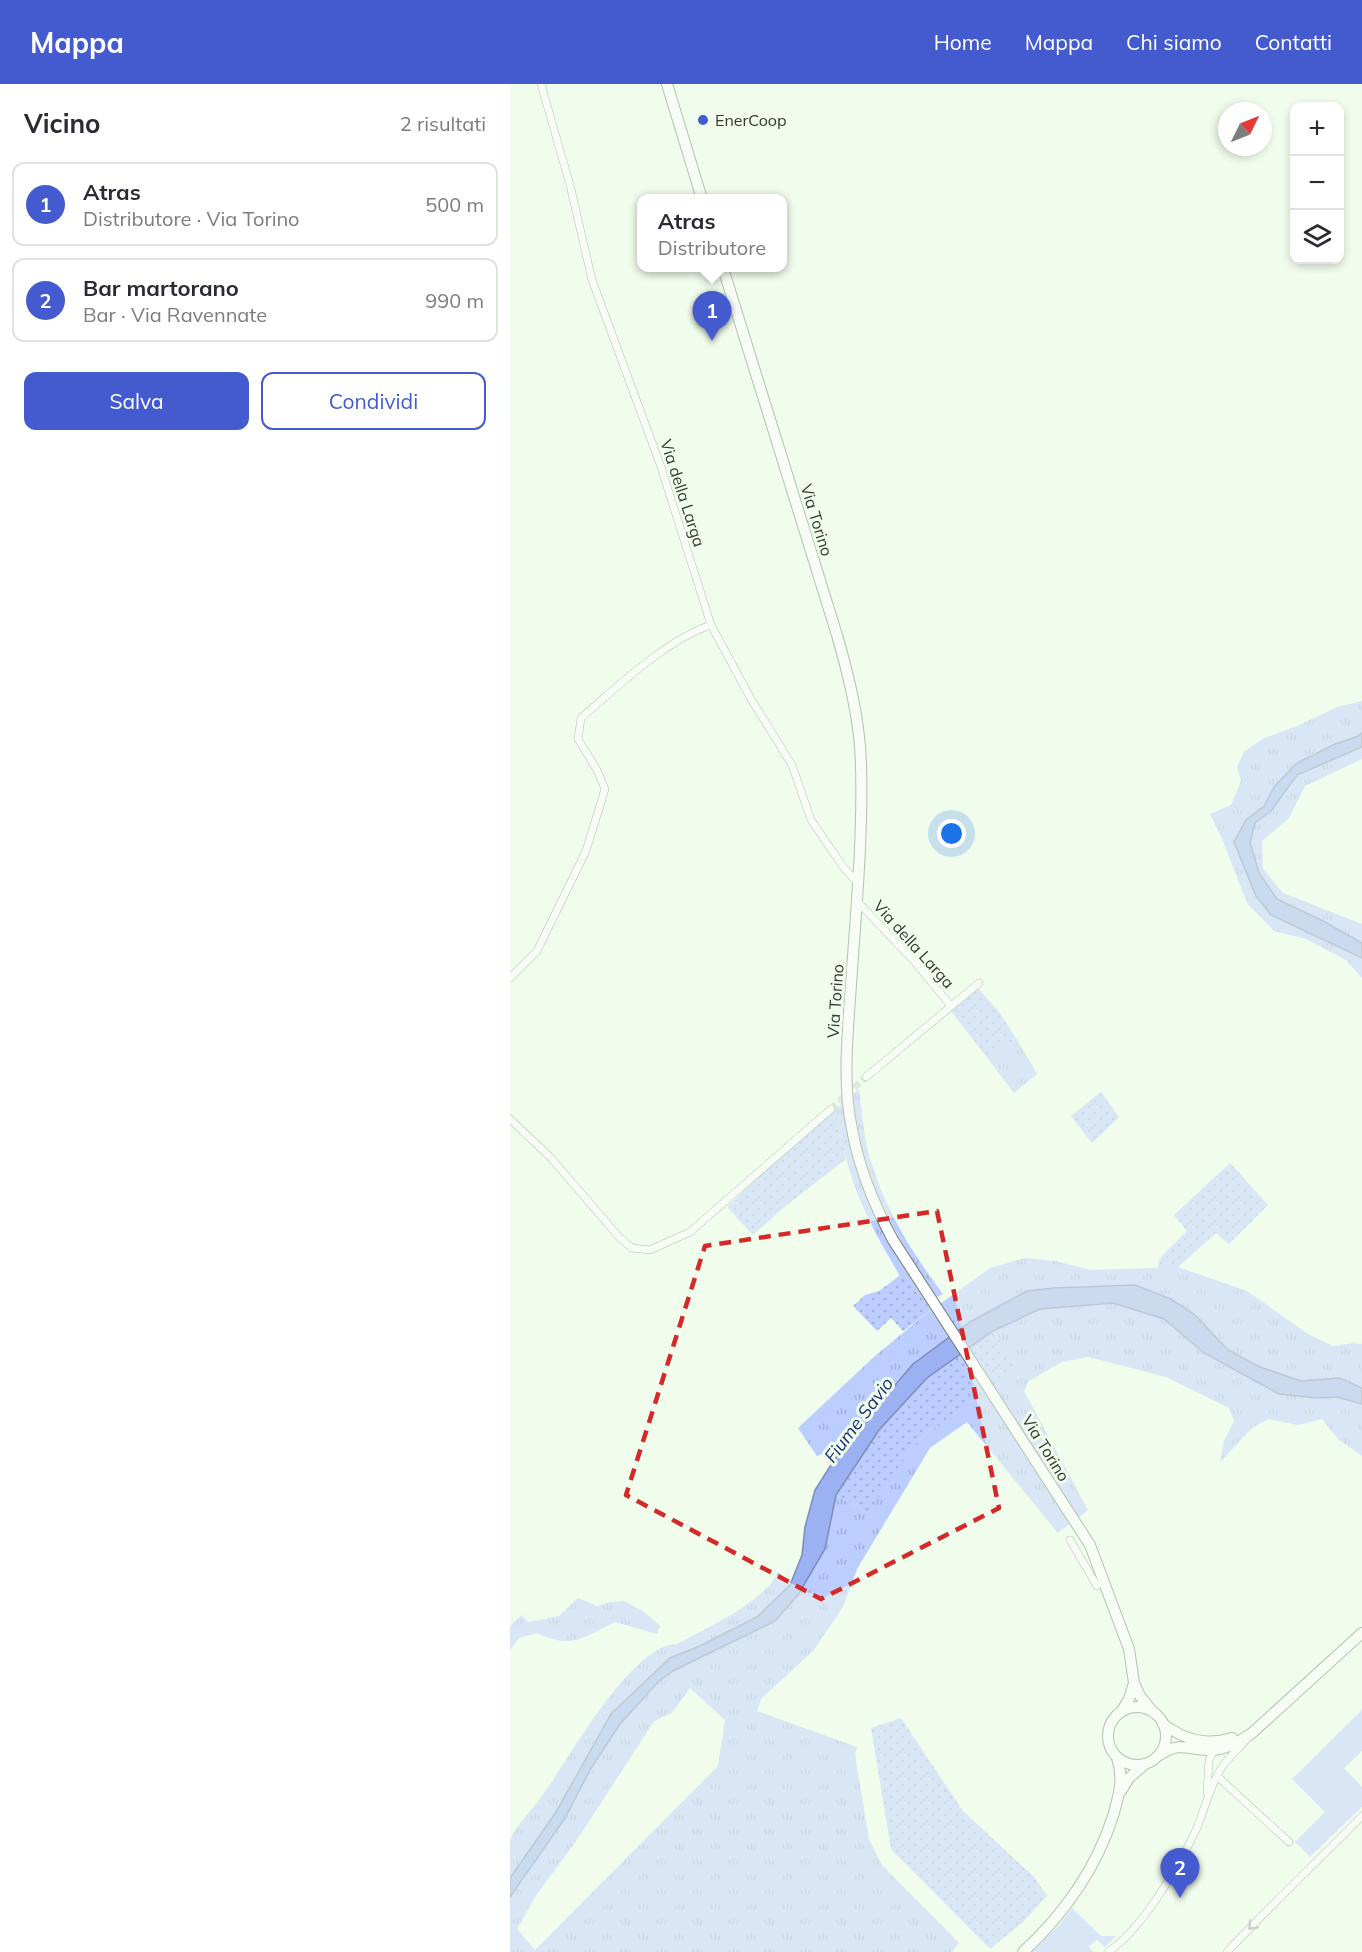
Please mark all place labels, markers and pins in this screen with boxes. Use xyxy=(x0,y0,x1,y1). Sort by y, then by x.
place label: EnerCoop xyxy=(715,110,787,130)
marker: EnerCoop xyxy=(696,113,710,127)
pin: 1 xyxy=(692,292,732,341)
pin: 2 xyxy=(1160,1848,1200,1898)

